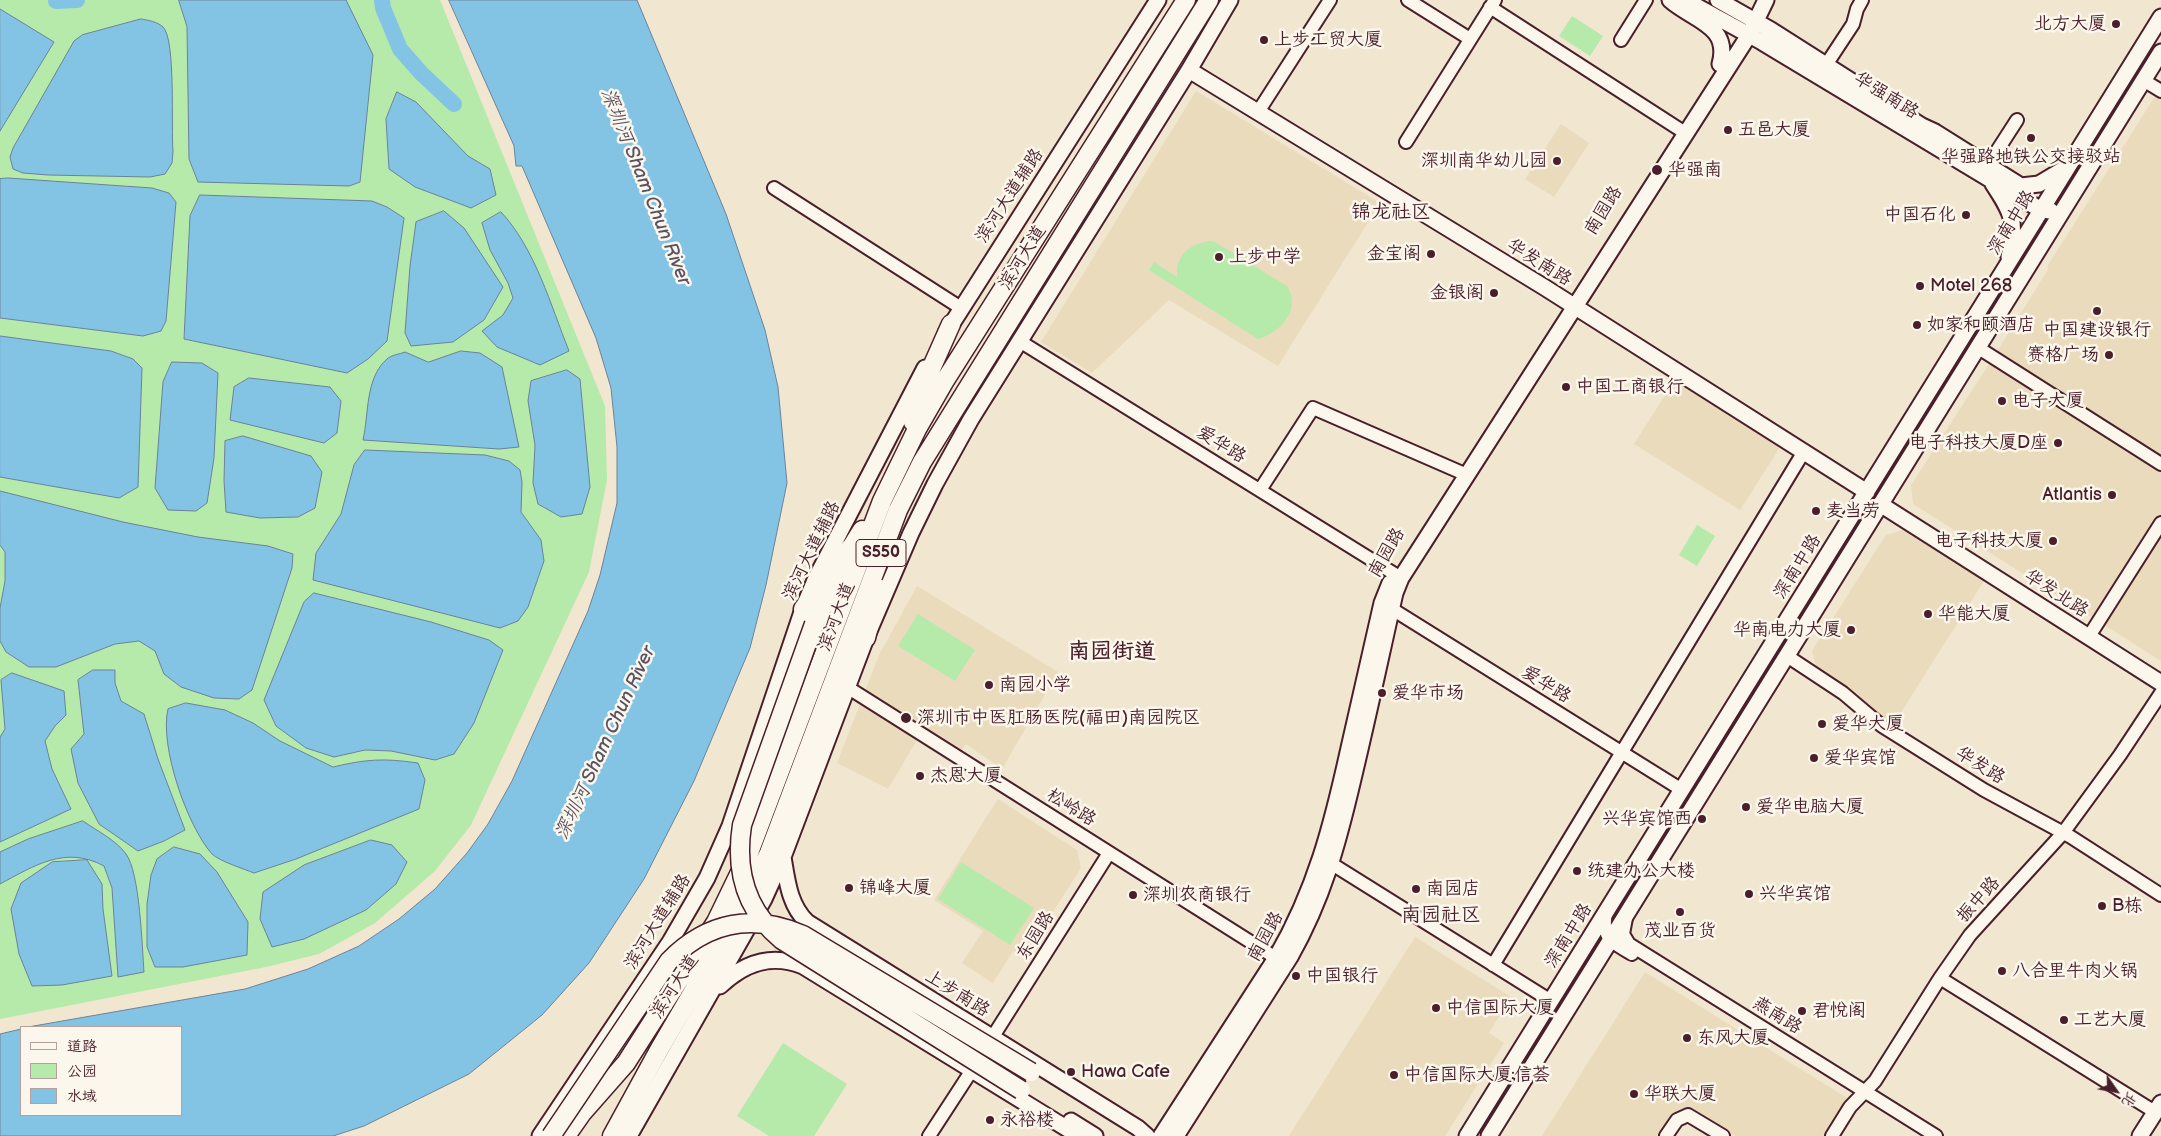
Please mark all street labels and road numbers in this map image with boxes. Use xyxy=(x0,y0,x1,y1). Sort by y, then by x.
street label: 华强南路 xyxy=(1850,68,1922,124)
street label: 滨河大道辅路 xyxy=(972,145,1048,247)
street label: 南园路 xyxy=(1581,182,1627,240)
street label: 深南中路 xyxy=(1984,187,2040,259)
street label: 滨河大道 xyxy=(995,222,1051,294)
street label: 华发南路 xyxy=(1503,235,1575,291)
street label: 爱华路 xyxy=(1192,422,1250,468)
street label: 滨河大道辅路 xyxy=(779,498,845,604)
street label: 南园路 xyxy=(1364,524,1410,582)
street label: 深南中路 xyxy=(1770,531,1826,603)
road number: S550 xyxy=(856,540,906,566)
street label: 华发北路 xyxy=(2020,565,2092,623)
street label: 滨河大道 xyxy=(814,580,860,654)
street label: 爱华路 xyxy=(1517,662,1575,708)
street label: 华发路 xyxy=(1951,743,2009,789)
street label: 松岭路 xyxy=(1042,785,1100,831)
street label: 滨河大道辅路 xyxy=(620,870,696,974)
street label: 振中路 xyxy=(1953,873,2005,927)
street label: 深南中路 xyxy=(1541,900,1597,972)
street label: 东园路 xyxy=(1013,907,1059,965)
street label: 南园路 xyxy=(1243,908,1289,966)
street label: 滨河大道 xyxy=(646,951,704,1023)
street label: 上步南路 xyxy=(921,966,993,1022)
street label: 燕南路 xyxy=(1748,993,1806,1039)

